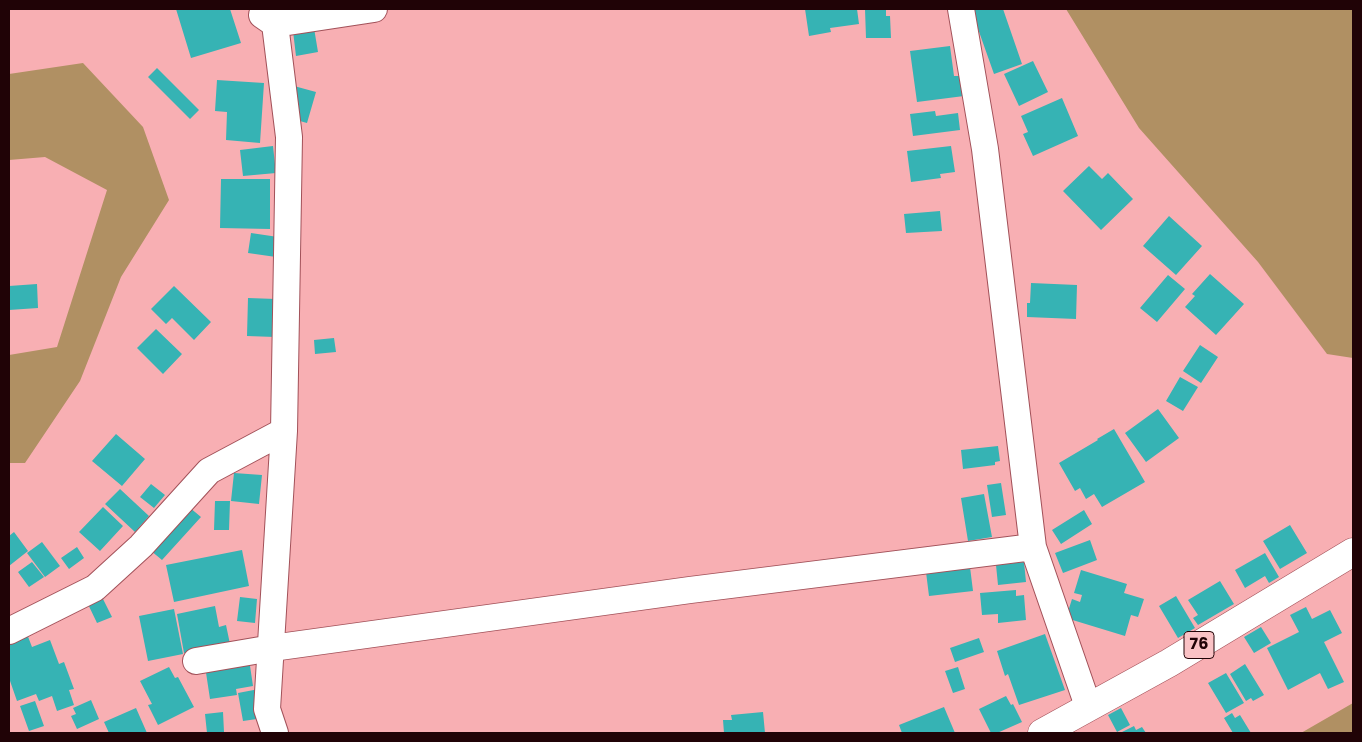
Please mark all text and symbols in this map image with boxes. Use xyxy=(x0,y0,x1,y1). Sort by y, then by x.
road number: 76 xyxy=(1184,632,1214,658)

